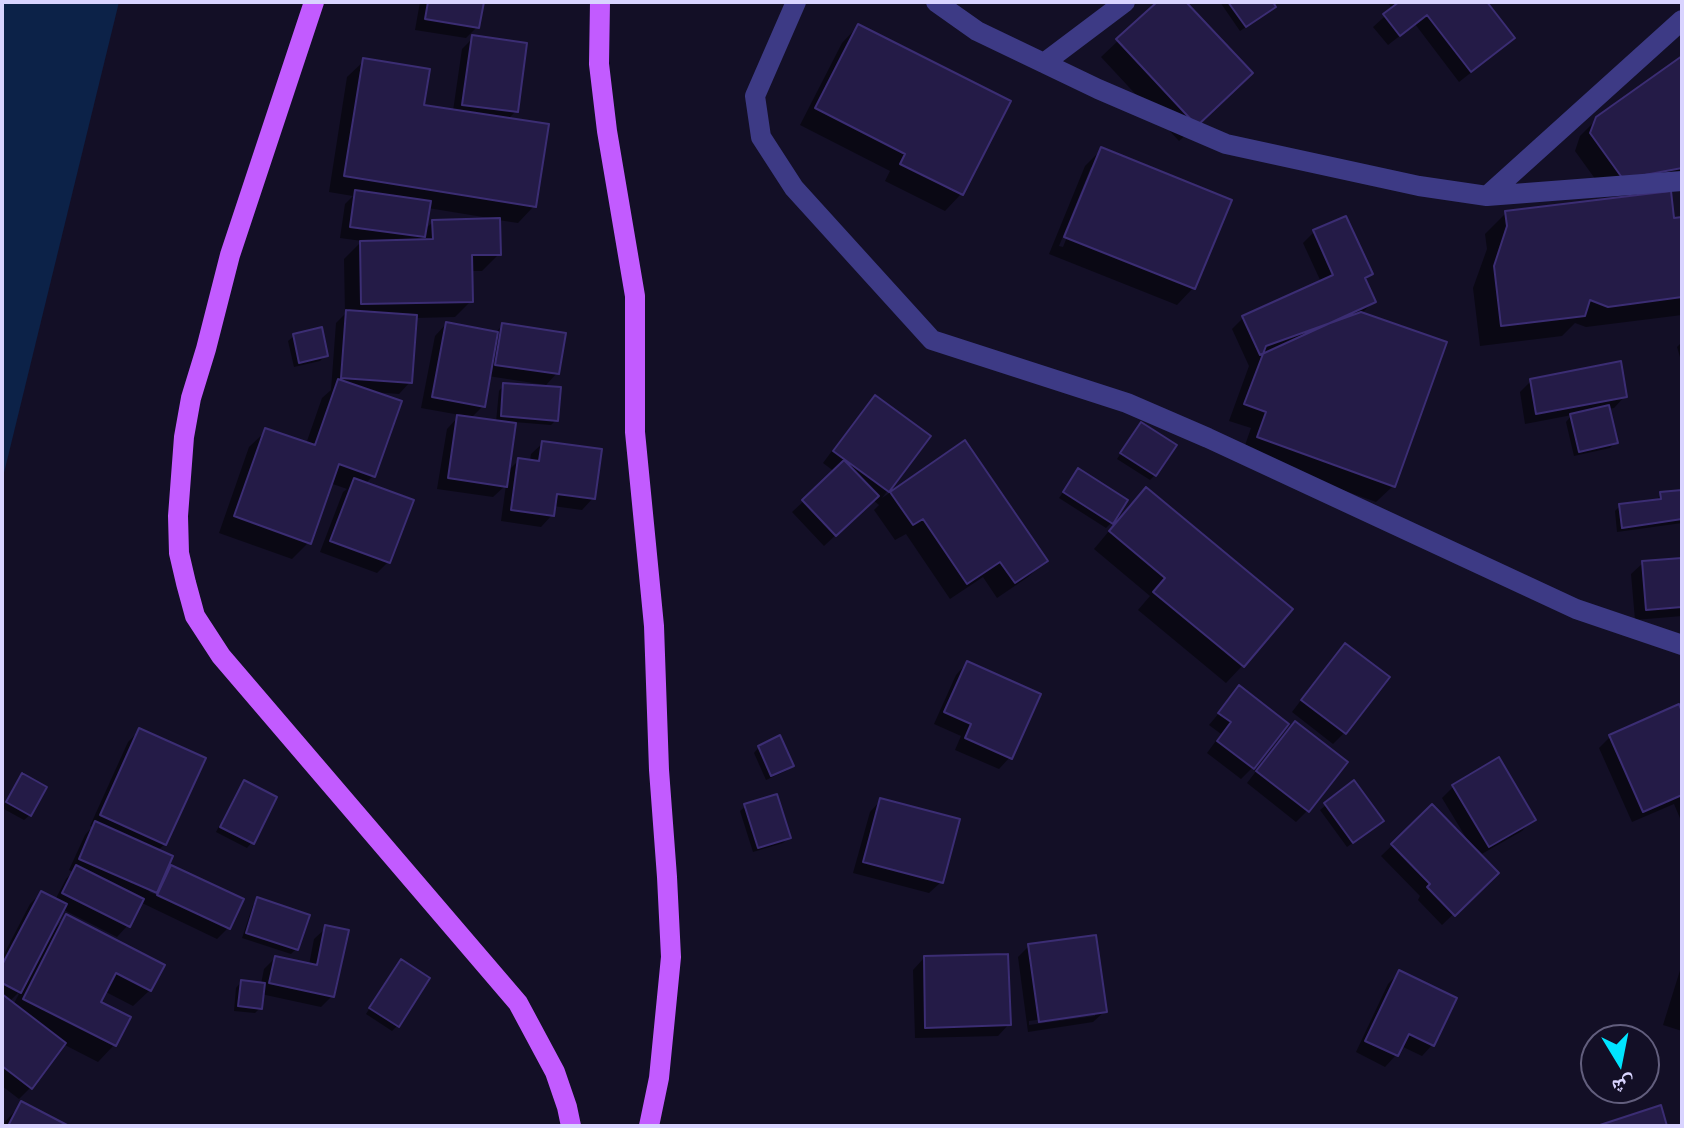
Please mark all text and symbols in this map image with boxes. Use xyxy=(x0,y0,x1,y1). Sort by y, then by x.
north arrow xyxy=(1580,1024,1660,1104)
text: ش xyxy=(1610,1072,1638,1100)

